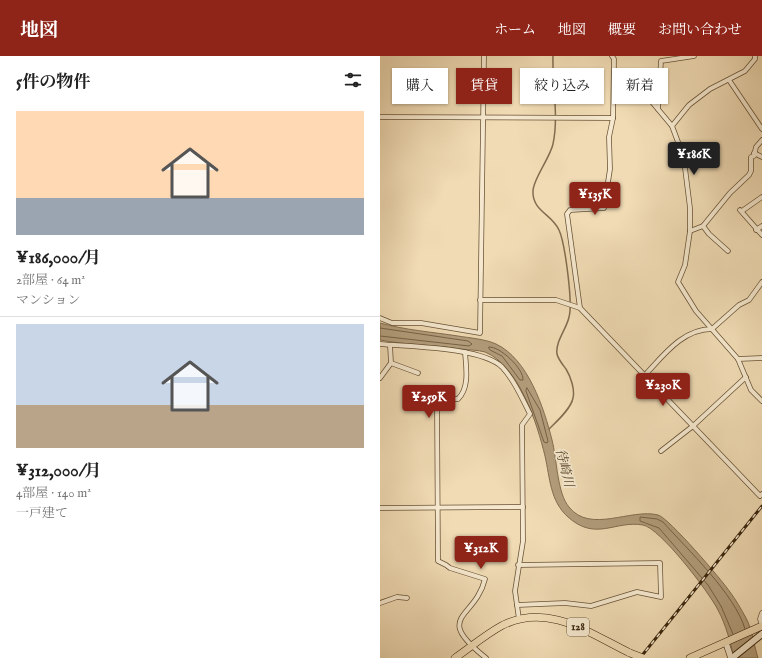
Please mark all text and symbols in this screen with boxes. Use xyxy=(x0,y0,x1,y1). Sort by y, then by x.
text: 地図 xyxy=(20,19,58,43)
text: ホーム xyxy=(494,21,536,39)
text: 地図 xyxy=(558,21,586,39)
text: 概要 xyxy=(608,21,636,39)
text: お問い合わせ xyxy=(658,21,742,39)
chip: 購入 xyxy=(392,68,448,104)
chip: 賃貸 xyxy=(456,68,512,104)
chip: 絞り込み xyxy=(520,68,604,104)
chip: 新着 xyxy=(612,68,668,104)
icon: filters xyxy=(342,69,364,91)
text: 5件の物件 xyxy=(16,72,90,93)
icon: home xyxy=(154,137,226,209)
pin: ¥186K xyxy=(666,142,722,176)
text: ¥186K xyxy=(677,146,711,163)
pin: ¥135K xyxy=(567,182,623,216)
text: ¥135K xyxy=(578,186,612,203)
text: ¥186,000/月 xyxy=(16,248,101,269)
text: 2部屋 · 64 m² xyxy=(16,272,85,289)
text: マンション xyxy=(16,292,80,309)
icon: home xyxy=(154,350,226,422)
pin: ¥230K xyxy=(635,373,691,407)
text: ¥230K xyxy=(645,377,681,394)
pin: ¥259K xyxy=(401,385,457,419)
text: ¥259K xyxy=(411,389,447,406)
water label: 待崎川 xyxy=(551,447,577,491)
text: ¥312,000/月 xyxy=(16,461,101,482)
text: 4部屋 · 140 m² xyxy=(16,485,91,502)
text: 一戸建て xyxy=(16,505,68,522)
pin: ¥312K xyxy=(453,536,509,570)
text: ¥312K xyxy=(464,540,498,557)
road number: 128 xyxy=(567,618,589,636)

